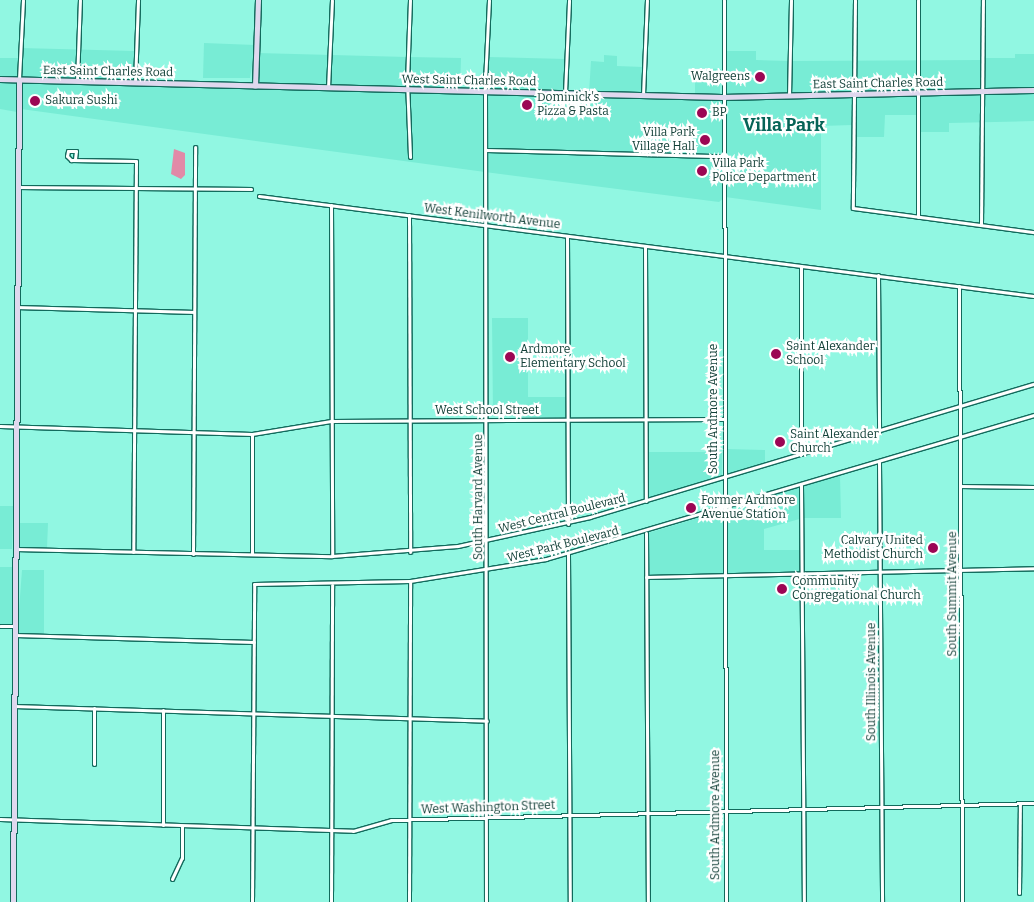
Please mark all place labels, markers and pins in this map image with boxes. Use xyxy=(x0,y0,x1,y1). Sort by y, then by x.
place label: Walgreens xyxy=(691,70,750,84)
marker: Walgreens xyxy=(754,71,766,83)
place label: Dominick's Pizza & Pasta xyxy=(537,91,609,119)
place label: Sakura Sushi xyxy=(45,94,118,108)
marker: Sakura Sushi xyxy=(29,95,41,107)
marker: Dominick's Pizza & Pasta xyxy=(521,99,533,111)
place label: BP xyxy=(712,106,727,120)
marker: BP xyxy=(696,107,708,119)
place label: Villa Park Village Hall xyxy=(632,126,695,154)
marker: Villa Park Village Hall xyxy=(699,134,711,146)
place label: Villa Park Police Department xyxy=(712,157,816,185)
marker: Villa Park Police Department xyxy=(696,165,708,177)
place label: Saint Alexander School xyxy=(786,340,875,368)
place label: Ardmore Elementary School xyxy=(520,343,626,371)
marker: Saint Alexander School xyxy=(770,348,782,360)
marker: Ardmore Elementary School xyxy=(504,351,516,363)
place label: Saint Alexander Church xyxy=(790,428,879,456)
marker: Saint Alexander Church xyxy=(774,436,786,448)
place label: Former Ardmore Avenue Station xyxy=(701,494,795,522)
marker: Former Ardmore Avenue Station xyxy=(685,502,697,514)
place label: Calvary United Methodist Church xyxy=(823,534,923,562)
marker: Calvary United Methodist Church xyxy=(927,542,939,554)
place label: Community Congregational Church xyxy=(792,575,921,603)
marker: Community Congregational Church xyxy=(776,583,788,595)

